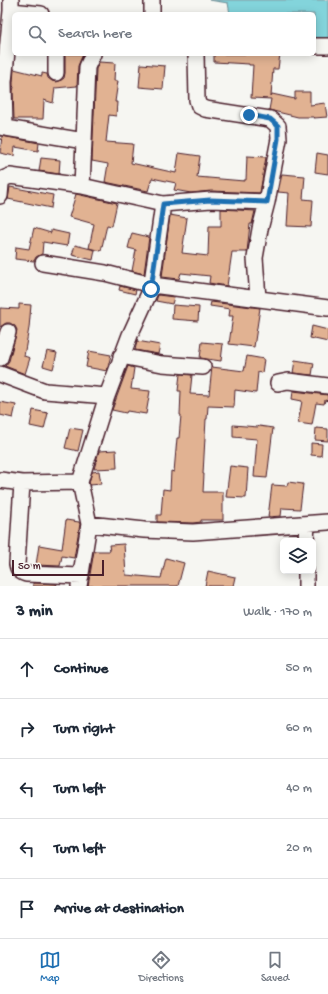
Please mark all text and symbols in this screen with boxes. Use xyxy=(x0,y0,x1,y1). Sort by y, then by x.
search box xyxy=(12,12,316,56)
icon: search xyxy=(26,23,48,45)
text: Search here xyxy=(58,25,132,43)
route end xyxy=(240,106,258,124)
route start xyxy=(142,280,160,298)
map controls xyxy=(280,538,316,574)
button: layers xyxy=(280,538,316,574)
scale bar xyxy=(12,558,104,577)
text: 50 m xyxy=(18,561,40,573)
text: 3 min xyxy=(16,602,53,622)
text: Walk · 170 m xyxy=(243,605,312,620)
icon: ahead xyxy=(16,658,38,680)
text: Continue xyxy=(54,660,108,678)
text: 50 m xyxy=(285,661,312,676)
icon: right xyxy=(16,718,38,740)
text: Turn right xyxy=(54,720,114,738)
text: 60 m xyxy=(286,721,312,736)
icon: left xyxy=(16,778,38,800)
text: Turn left xyxy=(54,780,105,798)
text: 40 m xyxy=(286,781,312,796)
icon: left xyxy=(16,838,38,860)
text: Turn left xyxy=(54,840,105,858)
text: 20 m xyxy=(286,841,312,856)
icon: arrive xyxy=(16,898,38,920)
text: Arrive at destination xyxy=(54,900,184,918)
tab: Map xyxy=(39,949,61,985)
tab: Directions xyxy=(139,949,183,985)
tab: Saved xyxy=(261,949,289,985)

